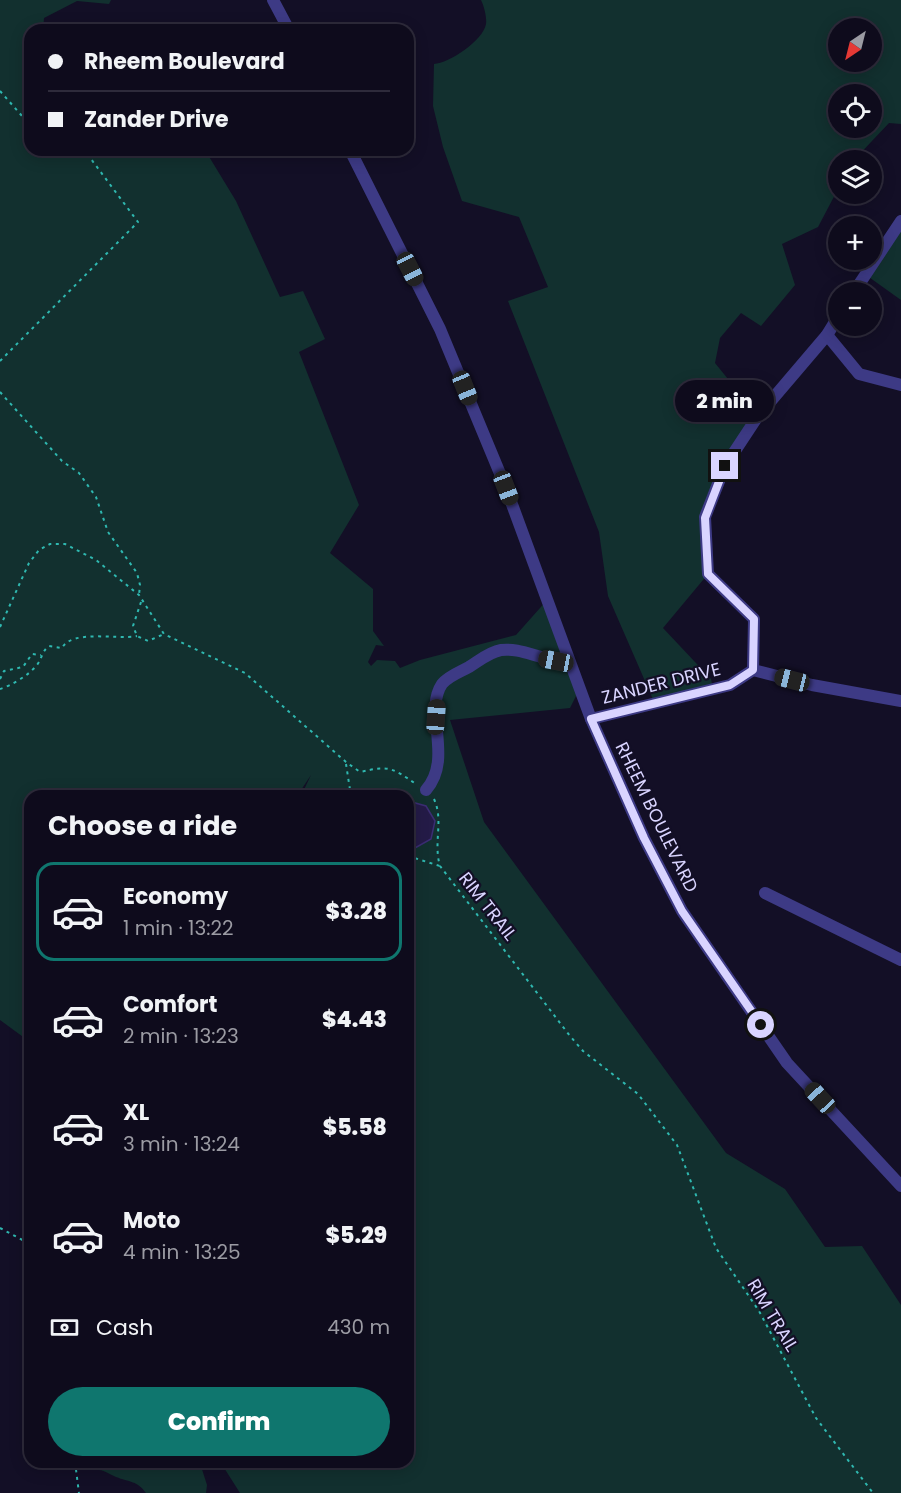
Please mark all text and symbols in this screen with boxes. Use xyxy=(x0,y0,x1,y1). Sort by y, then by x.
north arrow xyxy=(828,18,882,72)
map controls xyxy=(828,18,882,336)
text: Rheem Boulevard xyxy=(84,46,285,77)
button: locate xyxy=(828,84,882,138)
text: Zander Drive xyxy=(84,104,229,135)
button: layers xyxy=(828,150,882,204)
button: + xyxy=(828,216,882,270)
car xyxy=(394,249,426,289)
button: − xyxy=(828,282,882,336)
car xyxy=(450,368,480,408)
callout: 2 min xyxy=(676,379,774,421)
text: 2 min xyxy=(696,387,753,415)
route end xyxy=(711,452,738,479)
car xyxy=(491,468,521,508)
car xyxy=(537,649,575,673)
street label: ZANDER DRIVE xyxy=(599,656,723,710)
car xyxy=(772,667,812,693)
car xyxy=(426,698,446,736)
street label: RHEEM BOULEVARD xyxy=(610,738,704,896)
text: Choose a ride xyxy=(48,807,237,844)
street label: RIM TRAIL xyxy=(453,867,523,946)
text: Economy xyxy=(123,881,228,912)
icon: car xyxy=(51,885,105,939)
text: $3.28 xyxy=(326,896,387,927)
text: 1 min · 13:22 xyxy=(123,914,233,942)
text: Comfort xyxy=(123,989,217,1020)
icon: car xyxy=(51,993,105,1047)
text: $4.43 xyxy=(322,1004,387,1035)
route start xyxy=(747,1011,774,1038)
text: 2 min · 13:23 xyxy=(123,1022,239,1050)
car xyxy=(801,1079,839,1117)
text: XL xyxy=(123,1097,149,1128)
icon: car xyxy=(51,1101,105,1155)
text: $5.58 xyxy=(323,1112,387,1143)
text: 3 min · 13:24 xyxy=(123,1130,240,1158)
text: Moto xyxy=(123,1205,180,1236)
icon: car xyxy=(51,1209,105,1263)
text: $5.29 xyxy=(326,1220,387,1251)
text: 4 min · 13:25 xyxy=(123,1238,241,1266)
street label: RIM TRAIL xyxy=(742,1274,805,1356)
icon: cash xyxy=(48,1311,81,1344)
text: Cash xyxy=(96,1312,153,1343)
text: 430 m xyxy=(327,1313,390,1341)
button: Confirm xyxy=(48,1387,390,1456)

